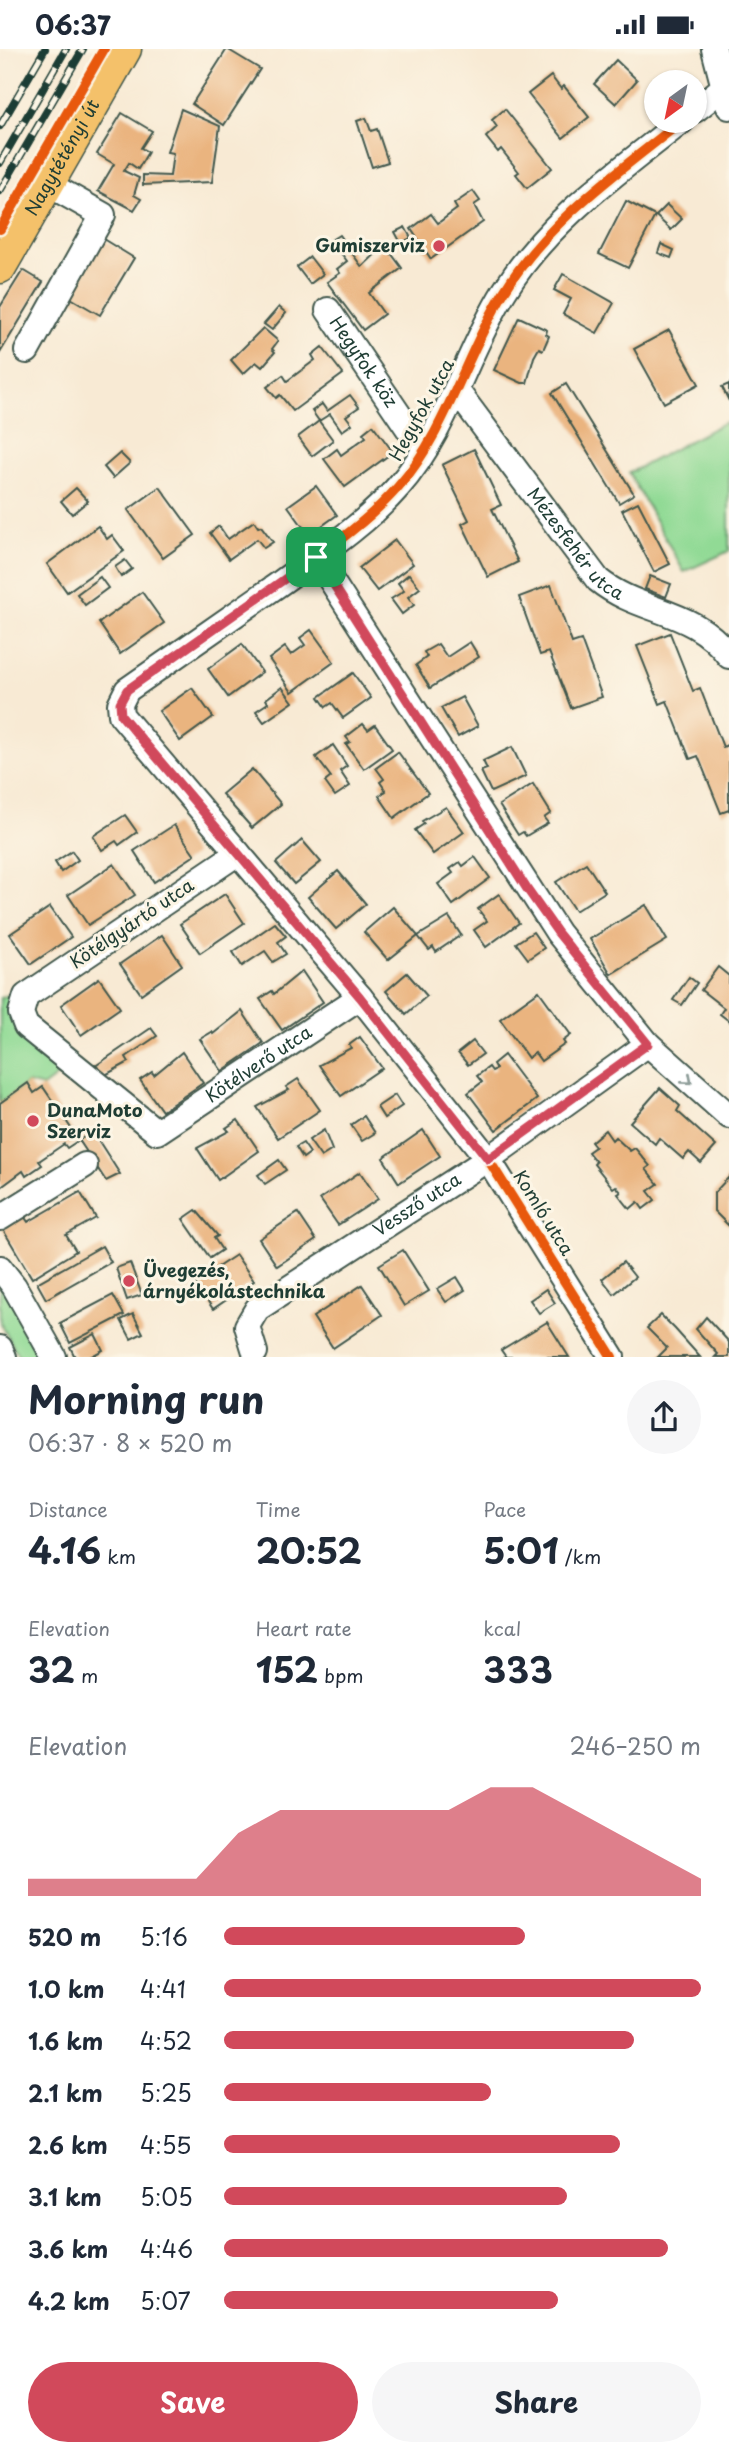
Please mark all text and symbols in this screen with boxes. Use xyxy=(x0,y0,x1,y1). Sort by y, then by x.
text: 06:37 xyxy=(35,5,111,44)
north arrow xyxy=(644,70,707,133)
map controls xyxy=(644,70,707,133)
street label: Nagytétényi út xyxy=(17,94,105,220)
place label: Gumiszerviz xyxy=(315,231,425,258)
marker: Gumiszerviz xyxy=(431,238,447,254)
street label: Hegyfok köz xyxy=(324,310,405,413)
street label: Hegyfok utca xyxy=(381,352,460,465)
street label: Mézesfehér utca xyxy=(521,481,630,606)
pin xyxy=(286,527,346,587)
icon: arrive xyxy=(297,538,335,576)
street label: Kötélgyártó utca xyxy=(64,871,199,974)
street label: Kötélverő utca xyxy=(199,1017,317,1108)
one-way arrow xyxy=(680,1072,693,1084)
place label: DunaMoto Szerviz xyxy=(47,1096,143,1144)
marker: DunaMoto Szerviz xyxy=(25,1113,41,1129)
street label: Komló utca xyxy=(507,1164,582,1261)
street label: Vessző utca xyxy=(367,1165,466,1242)
place label: Üvegezés, árnyékolástechnika xyxy=(143,1256,326,1304)
marker: Üvegezés, árnyékolástechnika xyxy=(121,1273,137,1289)
text: Morning run xyxy=(28,1370,264,1427)
button: share xyxy=(627,1380,701,1454)
text: 06:37 · 8 × 520 m xyxy=(28,1425,232,1460)
text: Distance xyxy=(28,1495,108,1523)
text: Time xyxy=(256,1495,301,1523)
text: Pace xyxy=(483,1495,526,1523)
text: 4.16 xyxy=(28,1523,101,1576)
text: 20:52 xyxy=(256,1523,362,1576)
text: 5:01 xyxy=(483,1523,559,1576)
text: km xyxy=(101,1542,136,1570)
text: /km xyxy=(559,1542,601,1570)
text: Elevation xyxy=(28,1614,110,1642)
text: Heart rate xyxy=(256,1614,352,1642)
text: kcal xyxy=(483,1614,521,1642)
text: 32 xyxy=(28,1642,75,1695)
text: 152 xyxy=(256,1642,318,1695)
text: 333 xyxy=(483,1642,553,1695)
text: m xyxy=(75,1661,98,1689)
text: bpm xyxy=(318,1661,364,1689)
text: Elevation xyxy=(28,1728,127,1763)
text: 246–250 m xyxy=(570,1728,701,1763)
text: 520 m xyxy=(28,1919,101,1954)
text: 5:16 xyxy=(140,1919,188,1954)
text: 1.0 km xyxy=(28,1971,105,2006)
text: 4:41 xyxy=(140,1971,186,2006)
text: 1.6 km xyxy=(28,2023,103,2058)
text: 4:52 xyxy=(140,2023,192,2058)
text: 2.1 km xyxy=(28,2075,103,2110)
text: 5:25 xyxy=(140,2075,192,2110)
text: 2.6 km xyxy=(28,2127,108,2162)
text: 4:55 xyxy=(140,2127,191,2162)
text: 3.1 km xyxy=(28,2179,102,2214)
text: 5:05 xyxy=(140,2179,193,2214)
text: 3.6 km xyxy=(28,2231,108,2266)
text: 4:46 xyxy=(140,2231,193,2266)
text: 4.2 km xyxy=(28,2283,110,2318)
text: 5:07 xyxy=(140,2283,191,2318)
button: Save xyxy=(28,2362,358,2442)
button: Share xyxy=(372,2362,701,2442)

